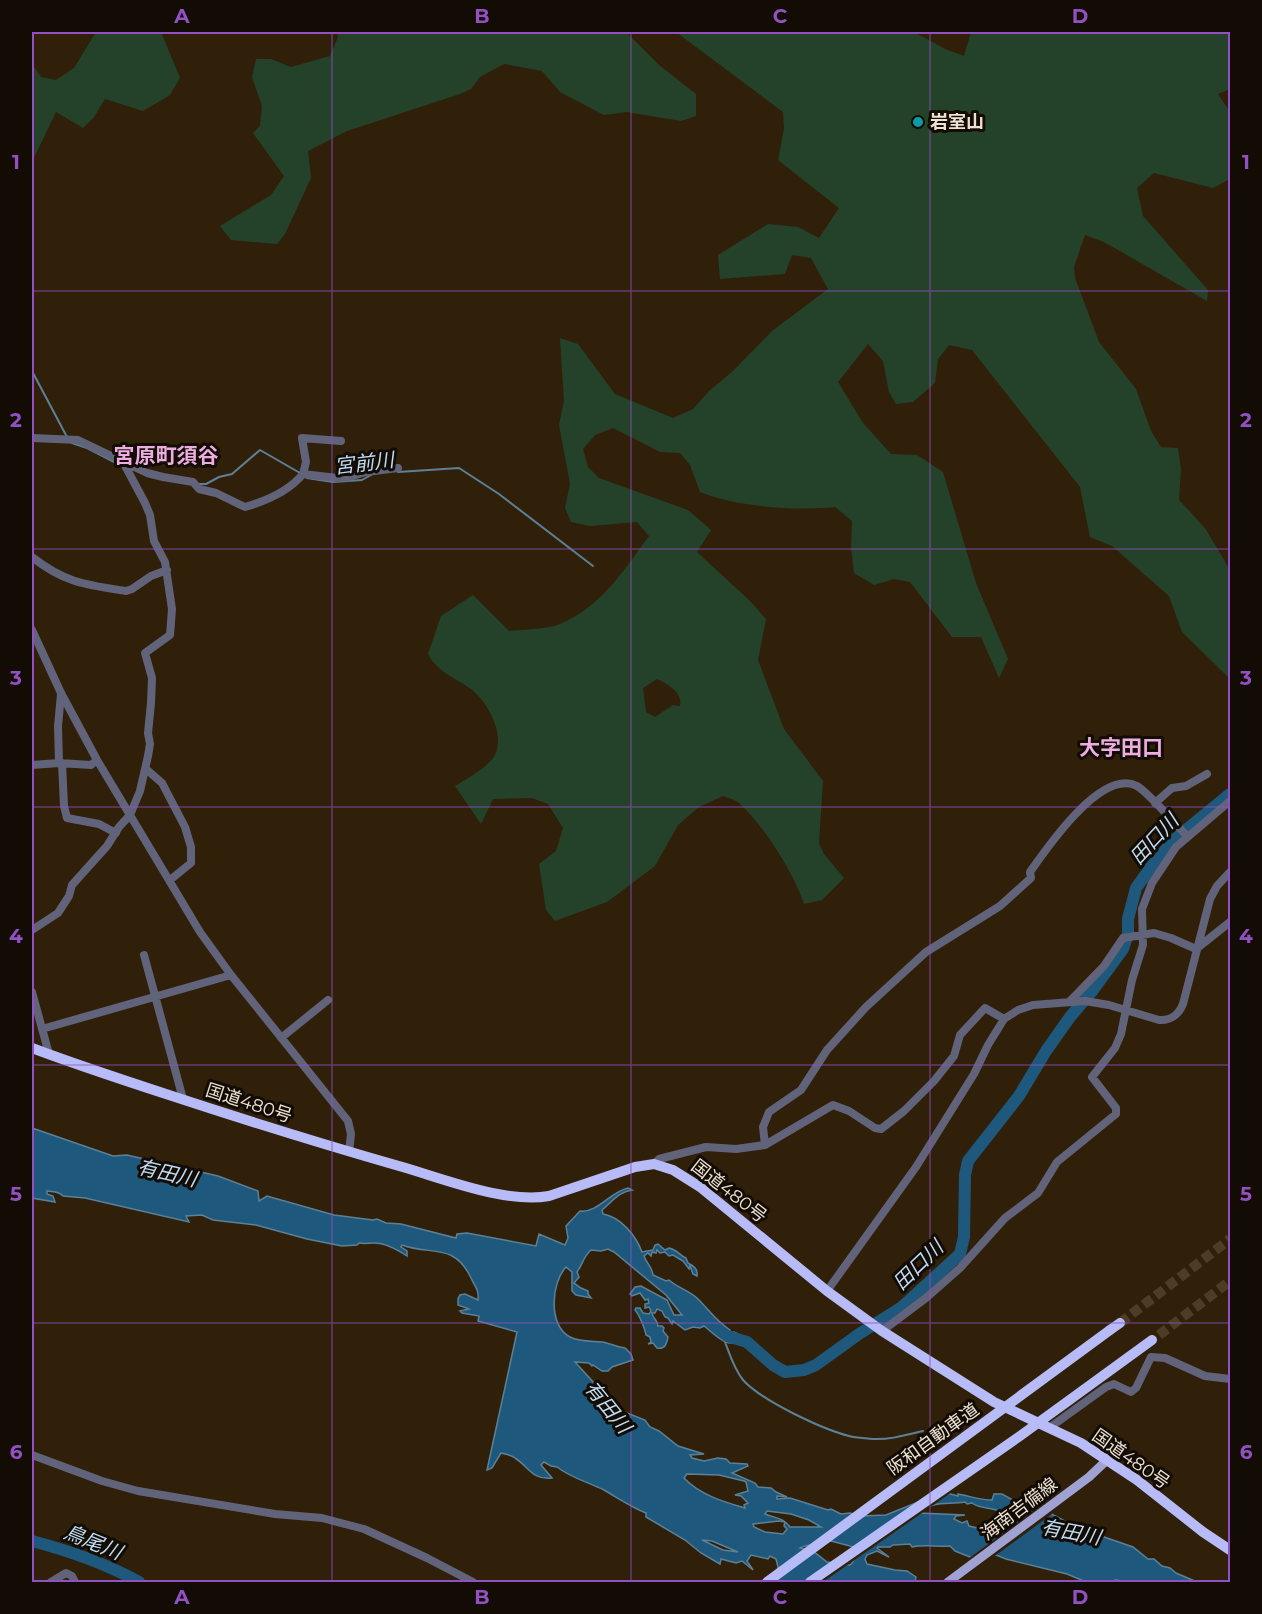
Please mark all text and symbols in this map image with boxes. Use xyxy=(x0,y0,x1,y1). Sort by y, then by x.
text: A xyxy=(173,4,190,28)
text: B xyxy=(474,4,490,28)
text: C xyxy=(773,4,788,28)
text: D xyxy=(1072,4,1088,28)
place label: 岩室山 xyxy=(930,111,984,133)
marker: 岩室山 xyxy=(911,115,925,129)
text: 1 xyxy=(12,150,20,174)
text: 1 xyxy=(1242,150,1250,174)
text: 2 xyxy=(10,408,22,432)
text: 2 xyxy=(1240,408,1252,432)
district label: 宮原町須谷 xyxy=(114,443,219,468)
water label: 宮前川 xyxy=(333,447,397,479)
text: 3 xyxy=(9,666,22,690)
text: 3 xyxy=(1239,666,1252,690)
district label: 大字田口 xyxy=(1079,735,1163,760)
water label: 田口川 xyxy=(1125,807,1185,869)
text: 4 xyxy=(9,924,23,948)
text: 4 xyxy=(1239,924,1253,948)
street label: 国道480号 xyxy=(203,1079,295,1127)
water label: 有田川 xyxy=(135,1155,201,1192)
street label: 国道480号 xyxy=(687,1155,771,1227)
text: 5 xyxy=(10,1182,22,1206)
text: 5 xyxy=(1240,1182,1252,1206)
water label: 田口川 xyxy=(888,1234,949,1294)
water label: 有田川 xyxy=(580,1376,637,1439)
street label: 阪和自動車道 xyxy=(883,1398,983,1480)
street label: 国道480号 xyxy=(1088,1424,1174,1494)
text: 6 xyxy=(10,1440,23,1464)
text: 6 xyxy=(1240,1440,1253,1464)
street label: 海南吉備線 xyxy=(976,1473,1062,1545)
water label: 有田川 xyxy=(1039,1514,1105,1550)
water label: 鳥尾川 xyxy=(61,1520,127,1565)
text: A xyxy=(173,1585,190,1609)
text: B xyxy=(474,1585,490,1609)
text: C xyxy=(773,1585,788,1609)
text: D xyxy=(1072,1585,1088,1609)

